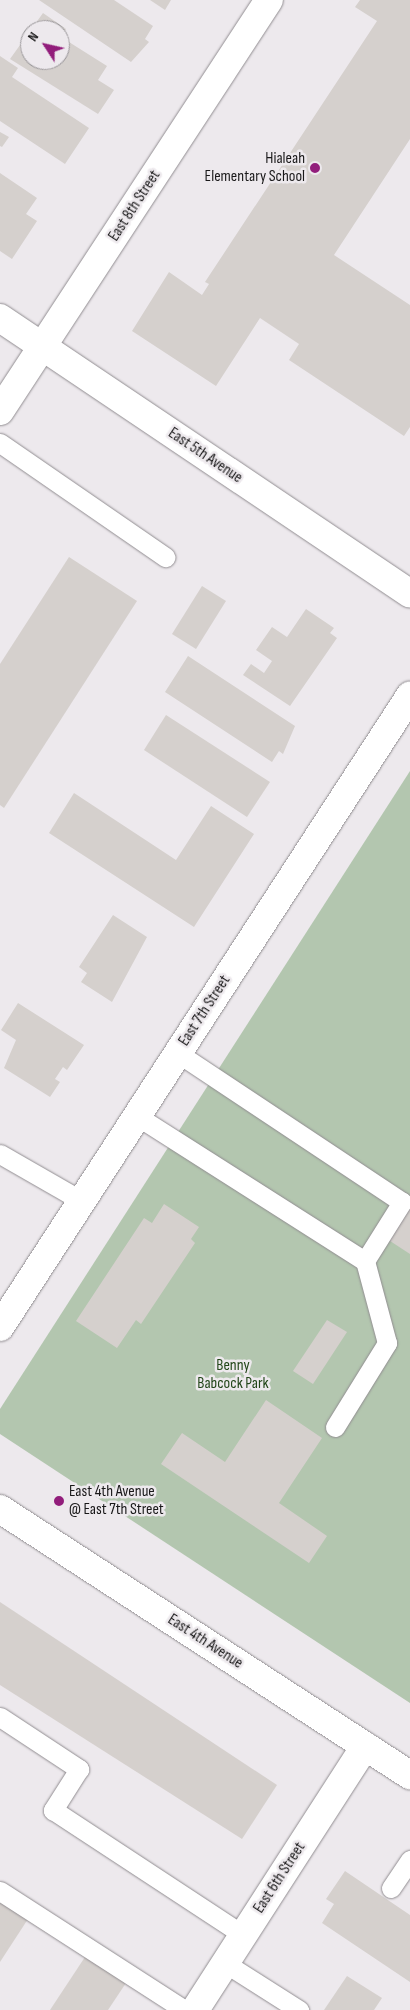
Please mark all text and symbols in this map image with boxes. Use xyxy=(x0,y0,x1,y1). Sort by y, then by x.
north arrow xyxy=(20,20,70,70)
text: N xyxy=(24,29,42,45)
place label: Hialeah Elementary School xyxy=(205,149,305,187)
marker: Hialeah Elementary School xyxy=(309,162,321,174)
street label: East 8th Street xyxy=(105,167,165,245)
street label: East 5th Avenue xyxy=(164,424,246,488)
street label: East 7th Street xyxy=(175,972,235,1050)
park label: Benny Babcock Park xyxy=(197,1356,269,1394)
place label: East 4th Avenue @ East 7th Street xyxy=(69,1482,164,1520)
marker: East 4th Avenue @ East 7th Street xyxy=(53,1495,65,1507)
street label: East 4th Avenue xyxy=(164,1611,246,1673)
street label: East 6th Street xyxy=(250,1839,310,1917)

